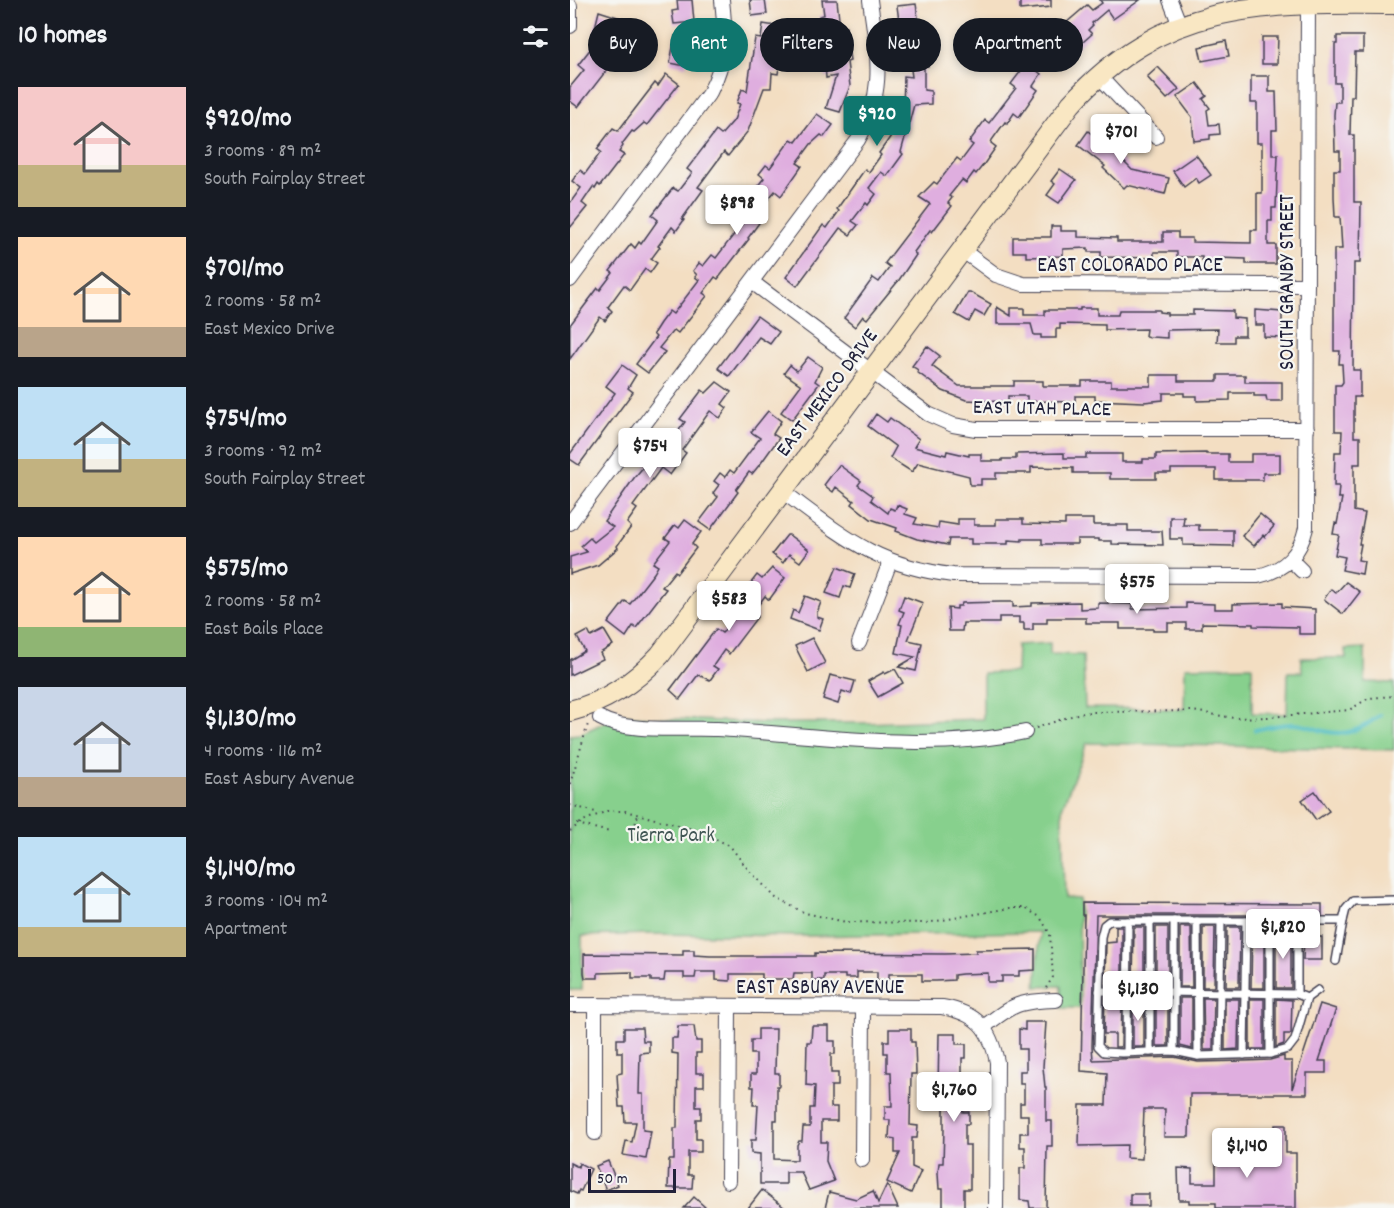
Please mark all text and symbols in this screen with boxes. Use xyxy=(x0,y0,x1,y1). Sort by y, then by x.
text: 10 homes xyxy=(18,18,108,55)
chip: Buy xyxy=(588,18,658,72)
chip: Rent xyxy=(670,18,748,72)
chip: Filters xyxy=(760,18,854,72)
chip: New xyxy=(866,18,941,72)
chip: Apartment xyxy=(953,18,1083,72)
icon: filters xyxy=(519,20,552,53)
pin: $920 xyxy=(841,96,913,147)
text: $920/mo xyxy=(204,101,291,138)
text: $920 xyxy=(858,101,896,129)
icon: home xyxy=(66,111,138,183)
pin: $701 xyxy=(1085,114,1157,165)
text: $701 xyxy=(1104,119,1138,147)
text: 3 rooms · 89 m² xyxy=(204,138,321,166)
text: South Fairplay Street xyxy=(204,166,365,194)
pin: $898 xyxy=(701,185,773,236)
text: $898 xyxy=(719,190,755,218)
street label: SOUTH GRANBY STREET xyxy=(1274,193,1304,370)
text: $701/mo xyxy=(204,251,284,288)
street label: EAST COLORADO PLACE xyxy=(1037,252,1223,282)
icon: home xyxy=(66,261,138,333)
text: 2 rooms · 58 m² xyxy=(204,288,321,316)
text: East Mexico Drive xyxy=(204,316,335,344)
street label: EAST MEXICO DRIVE xyxy=(770,323,887,464)
street label: EAST UTAH PLACE xyxy=(972,394,1112,426)
text: $754/mo xyxy=(204,401,287,438)
icon: home xyxy=(66,411,138,483)
pin: $754 xyxy=(614,428,686,479)
text: $754 xyxy=(632,433,668,461)
text: 3 rooms · 92 m² xyxy=(204,438,322,466)
text: South Fairplay Street xyxy=(204,466,365,494)
text: $575/mo xyxy=(204,551,288,588)
icon: home xyxy=(66,561,138,633)
pin: $575 xyxy=(1101,564,1173,615)
text: $575 xyxy=(1119,569,1155,597)
pin: $583 xyxy=(693,581,765,632)
text: $583 xyxy=(711,586,747,614)
text: 2 rooms · 58 m² xyxy=(204,588,321,616)
text: East Bails Place xyxy=(204,616,323,644)
text: $1,130/mo xyxy=(204,701,296,738)
icon: home xyxy=(66,711,138,783)
text: 4 rooms · 116 m² xyxy=(204,738,322,766)
text: East Asbury Avenue xyxy=(204,766,354,794)
park label: Tierra Park xyxy=(627,822,715,852)
text: $1,140/mo xyxy=(204,851,295,888)
icon: home xyxy=(66,861,138,933)
text: 3 rooms · 104 m² xyxy=(204,888,328,916)
pin: $1,820 xyxy=(1234,909,1332,960)
text: $1,820 xyxy=(1260,914,1306,942)
text: Apartment xyxy=(204,916,287,944)
pin: $1,130 xyxy=(1089,971,1187,1022)
street label: EAST ASBURY AVENUE xyxy=(736,974,905,1004)
text: $1,130 xyxy=(1117,976,1159,1004)
pin: $1,760 xyxy=(905,1072,1003,1123)
text: $1,760 xyxy=(931,1077,977,1105)
pin: $1,140 xyxy=(1198,1128,1296,1179)
text: $1,140 xyxy=(1226,1133,1268,1161)
scale bar xyxy=(588,1166,676,1194)
text: 50 m xyxy=(597,1168,628,1191)

